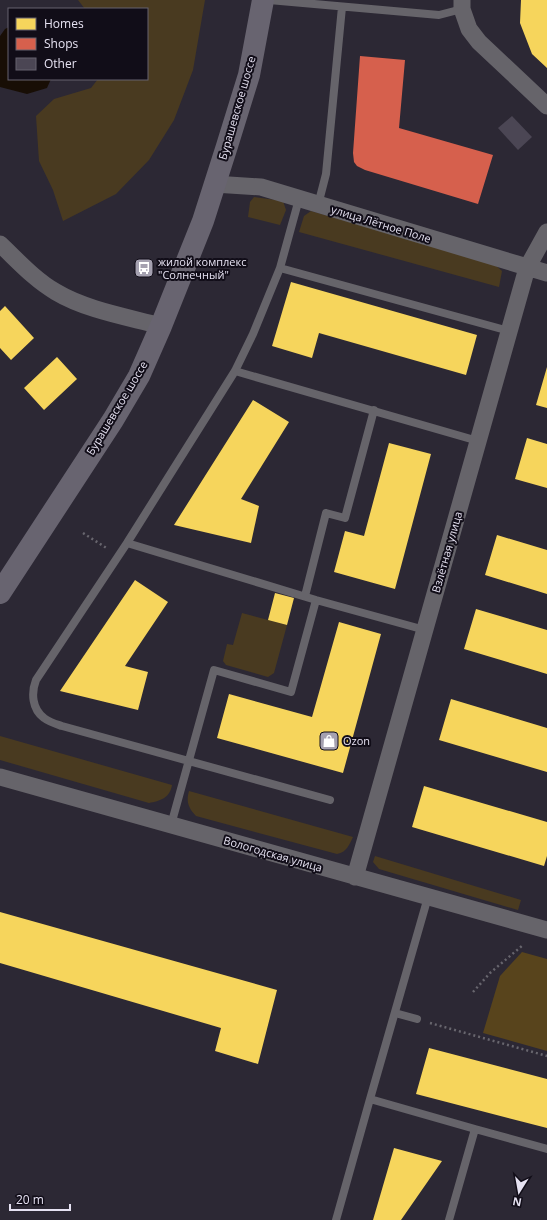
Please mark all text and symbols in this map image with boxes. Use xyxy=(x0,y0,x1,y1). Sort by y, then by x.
legend xyxy=(8,8,148,80)
text: Homes xyxy=(44,15,84,32)
text: Shops xyxy=(44,35,79,52)
street label: Бурашевское шоссе xyxy=(215,54,258,161)
text: Other xyxy=(44,55,77,72)
street label: улица Лётное Поле xyxy=(329,201,433,246)
place label: жилой комплекс "Солнечный" xyxy=(158,254,246,282)
bus stop icon: жилой комплекс "Солнечный" xyxy=(133,257,155,279)
street label: Бурашевское шоссе xyxy=(83,358,151,458)
street label: Взлётная улица xyxy=(428,509,465,594)
shop icon: Ozon xyxy=(318,730,340,752)
place label: Ozon xyxy=(343,733,370,748)
street label: Вологодская улица xyxy=(222,832,324,875)
north arrow xyxy=(499,1172,539,1212)
scale bar xyxy=(10,1186,70,1212)
text: 20 m xyxy=(16,1191,44,1208)
text: N xyxy=(511,1194,523,1211)

